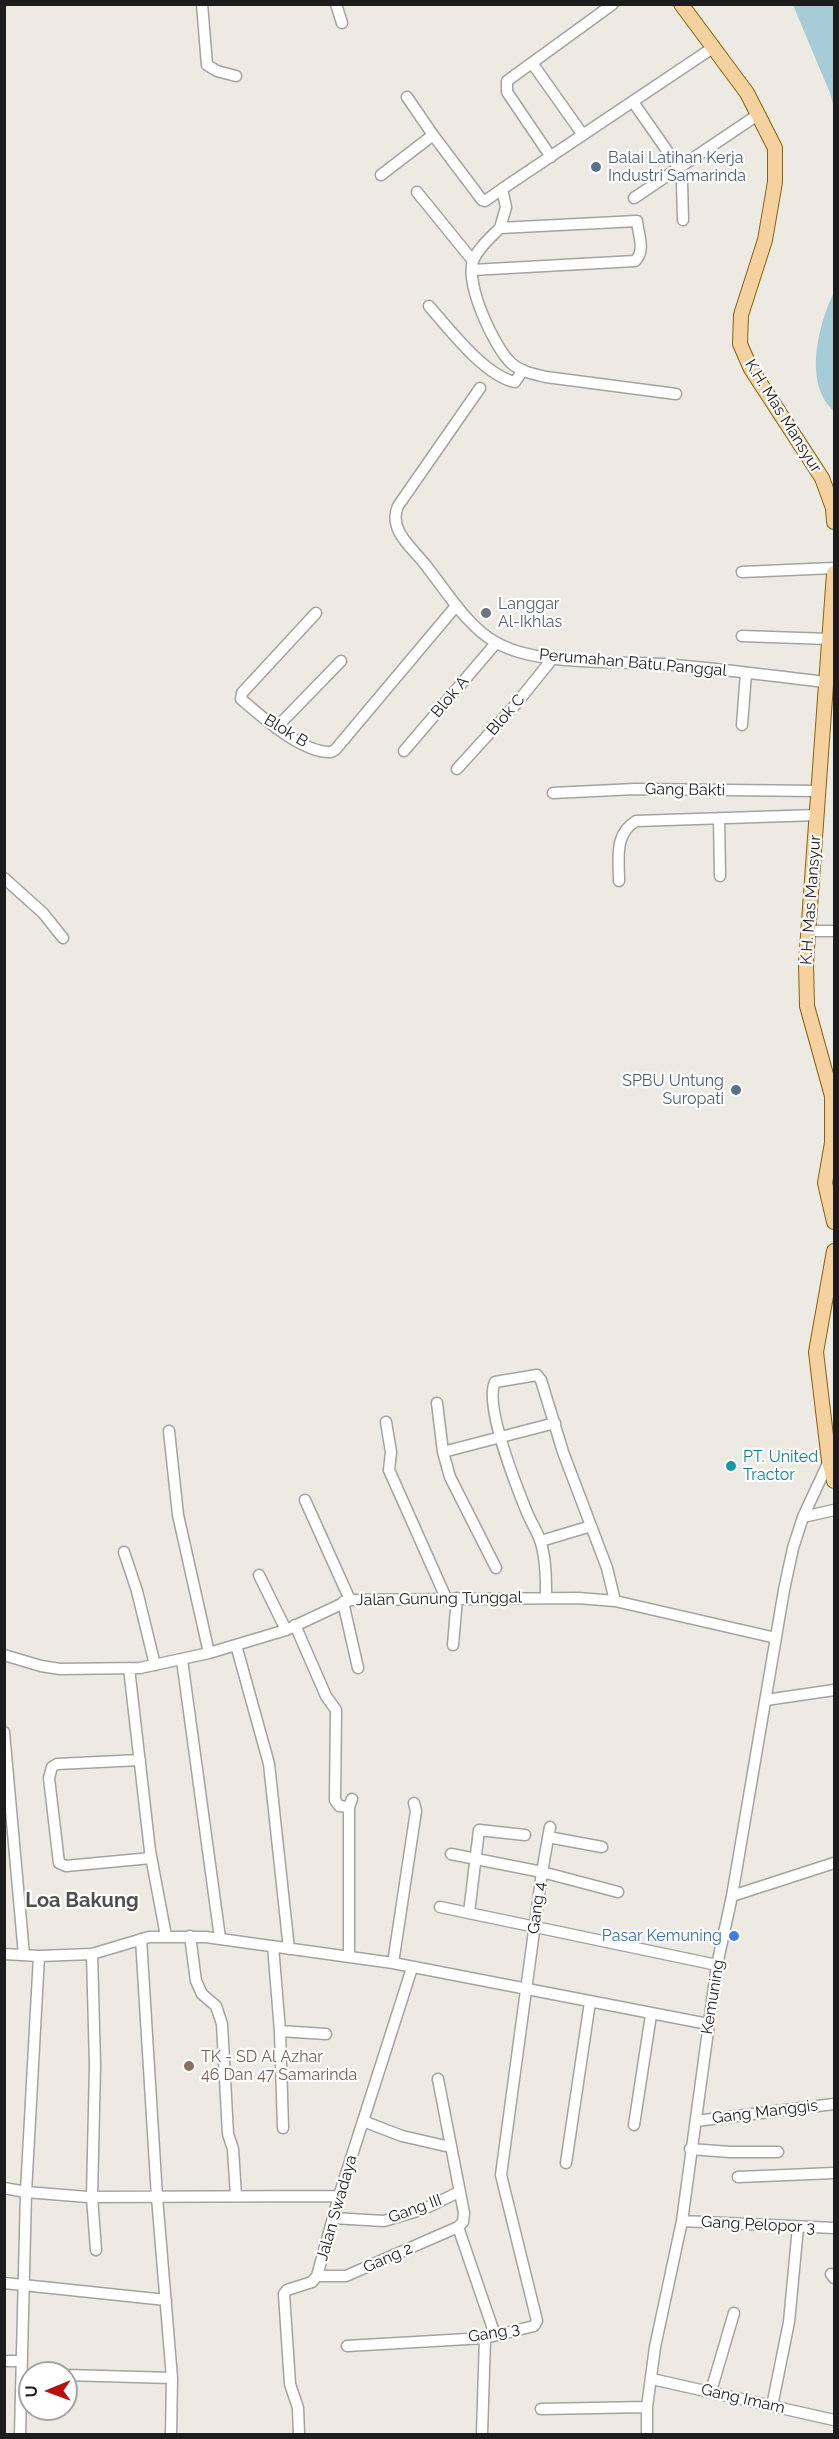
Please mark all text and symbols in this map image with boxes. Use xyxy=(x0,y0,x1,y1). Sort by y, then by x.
place label: Balai Latihan Kerja Industri Samarinda xyxy=(608,148,746,186)
marker: Balai Latihan Kerja Industri Samarinda xyxy=(589,160,603,174)
street label: K.H. Mas Mansyur xyxy=(740,356,826,476)
place label: Langgar Al-Ikhlas xyxy=(498,594,562,632)
marker: Langgar Al-Ikhlas xyxy=(479,606,493,620)
street label: Perumahan Batu Panggal xyxy=(538,645,728,681)
street label: Blok A xyxy=(427,672,473,722)
street label: Blok C xyxy=(483,691,529,739)
street label: Blok B xyxy=(261,710,311,752)
street label: Gang Bakti xyxy=(645,780,725,800)
street label: K.H. Mas Mansyur xyxy=(797,834,825,966)
place label: SPBU Untung Suropati xyxy=(622,1071,724,1109)
marker: SPBU Untung Suropati xyxy=(729,1083,743,1097)
place label: PT. United Tractor xyxy=(743,1447,818,1485)
marker: PT. United Tractor xyxy=(724,1459,738,1473)
street label: Jalan Gunung Tunggal xyxy=(356,1588,522,1610)
street label: Gang 4 xyxy=(524,1881,550,1935)
district label: Loa Bakung xyxy=(25,1889,139,1913)
place label: Pasar Kemuning xyxy=(602,1926,722,1946)
marker: Pasar Kemuning xyxy=(727,1929,741,1943)
street label: Kemuning xyxy=(698,1958,728,2036)
place label: TK - SD Al Azhar 46 Dan 47 Samarinda xyxy=(201,2047,357,2085)
marker: TK - SD Al Azhar 46 Dan 47 Samarinda xyxy=(182,2059,196,2073)
street label: Gang Manggis xyxy=(711,2096,819,2128)
street label: Jalan Swadaya xyxy=(313,2153,361,2263)
street label: Gang III xyxy=(386,2191,444,2227)
street label: Gang Pelopor 3 xyxy=(700,2212,816,2238)
street label: Gang 2 xyxy=(360,2239,416,2277)
street label: Gang 3 xyxy=(467,2319,521,2347)
north arrow xyxy=(18,2361,78,2421)
street label: Gang Imam xyxy=(699,2380,787,2418)
text: U xyxy=(22,2385,41,2397)

